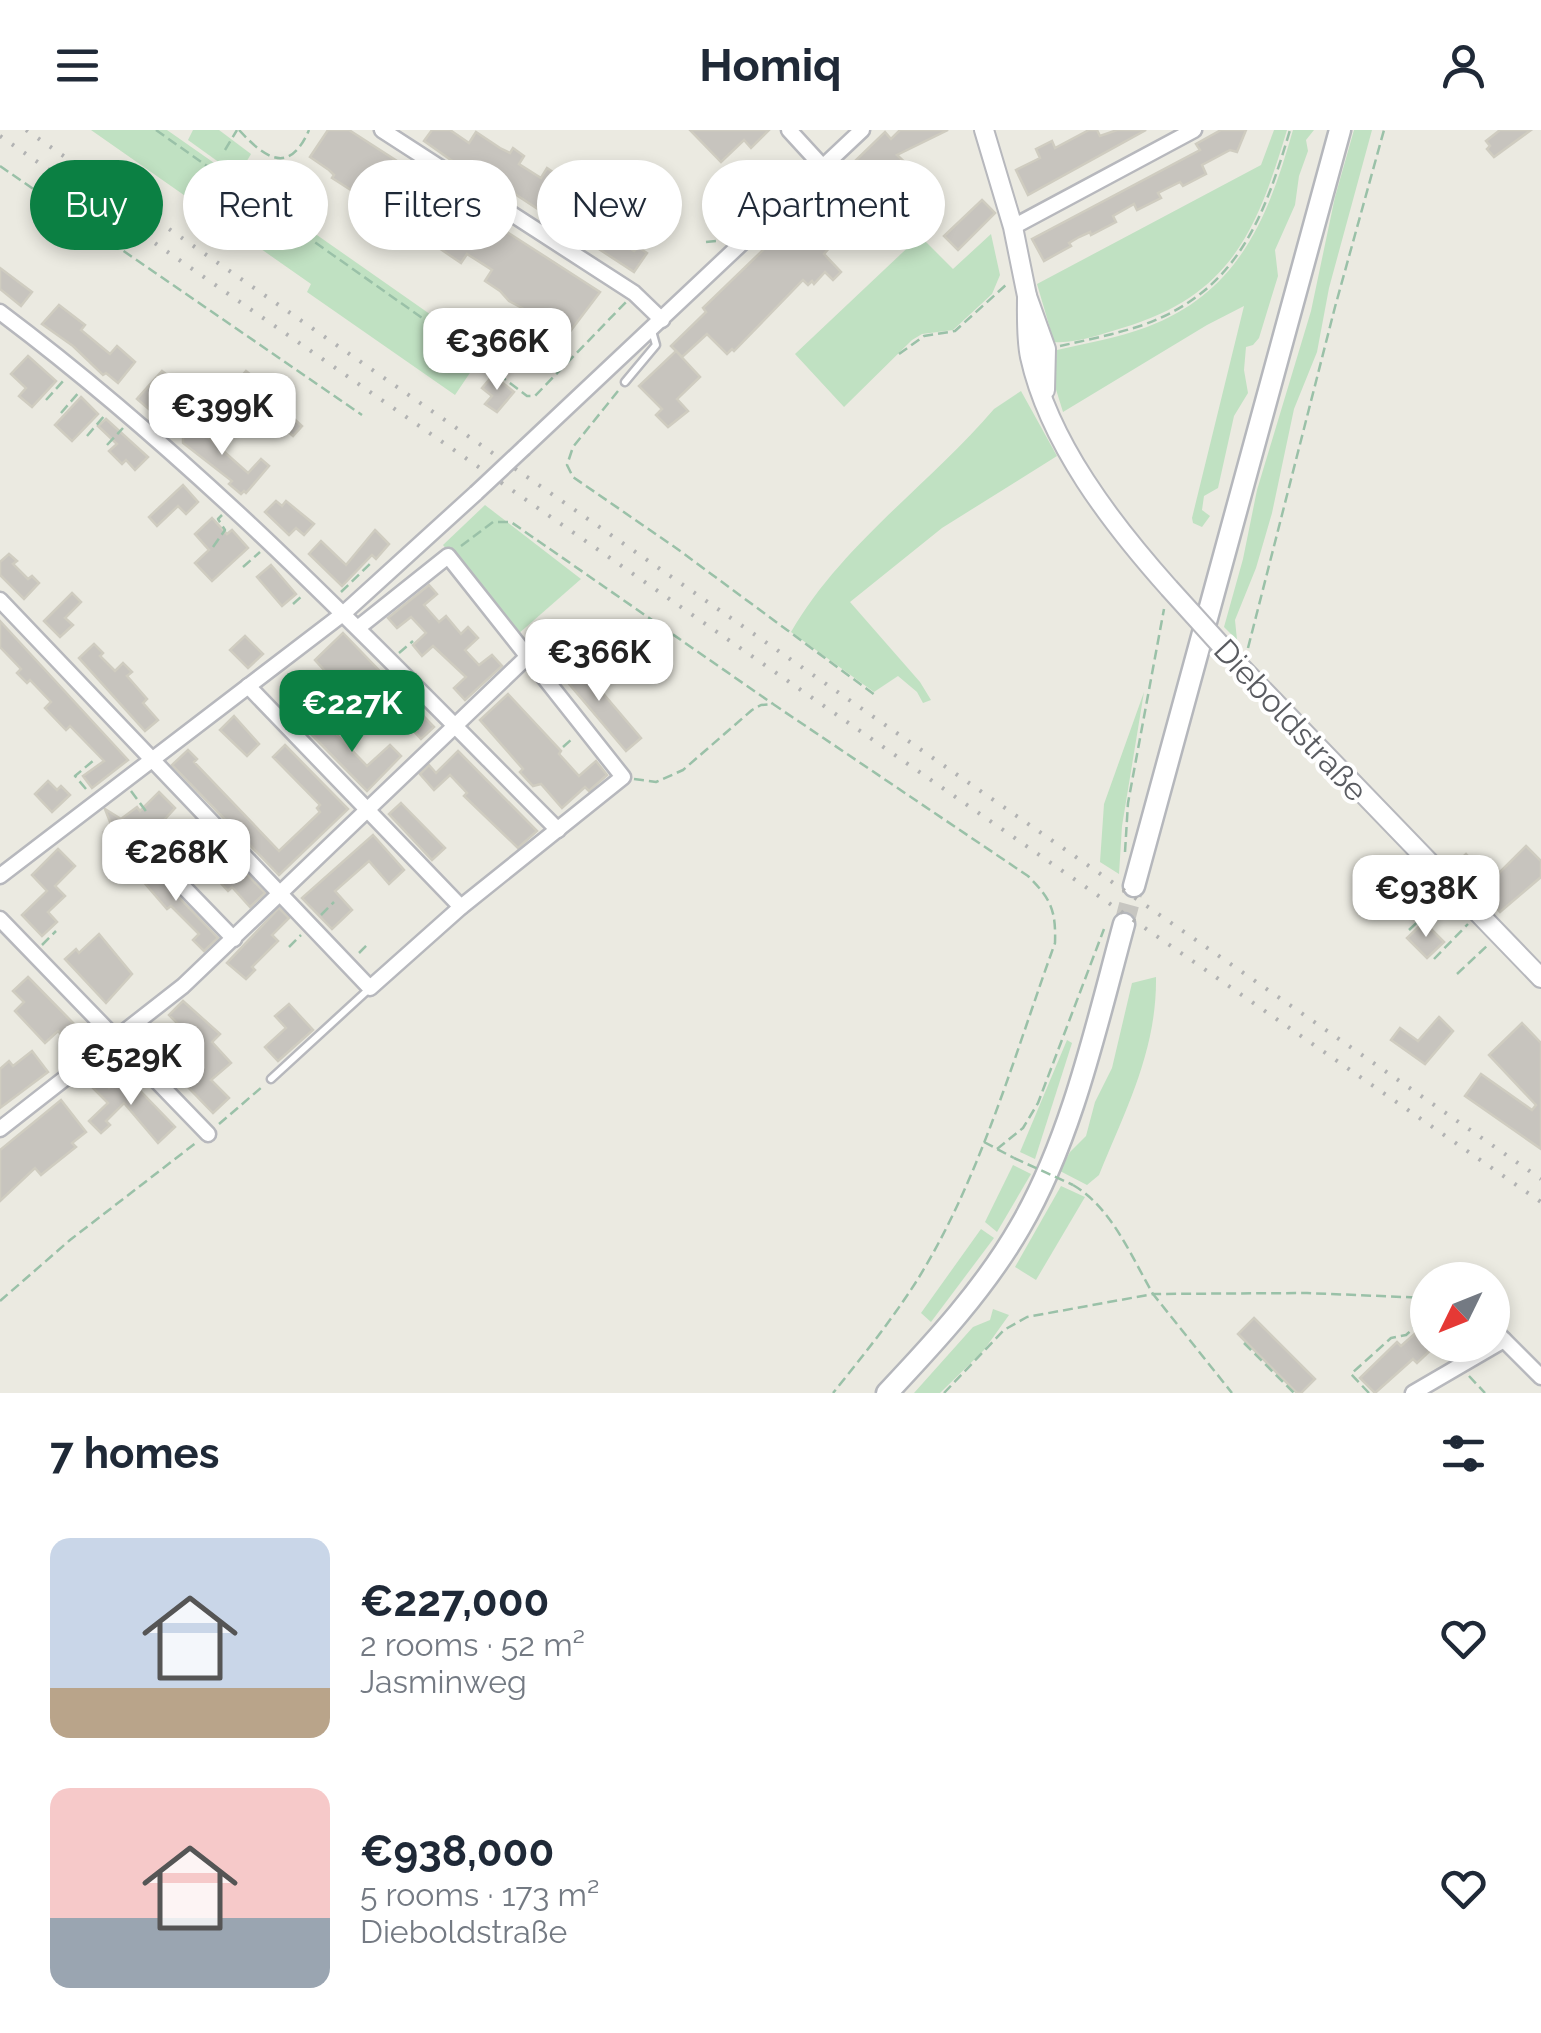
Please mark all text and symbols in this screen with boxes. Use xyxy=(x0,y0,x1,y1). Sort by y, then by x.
icon: menu xyxy=(50,38,105,93)
icon: person xyxy=(1436,38,1491,93)
text: Homiq xyxy=(699,39,842,92)
chip: Buy xyxy=(30,160,163,250)
chip: Rent xyxy=(183,160,328,250)
chip: Filters xyxy=(348,160,517,250)
chip: New xyxy=(537,160,682,250)
chip: Apartment xyxy=(702,160,945,250)
pin: €366K xyxy=(427,308,567,393)
text: €366K xyxy=(445,322,549,359)
pin: €399K xyxy=(152,373,292,458)
text: €399K xyxy=(171,387,273,424)
pin: €366K xyxy=(529,619,669,704)
street label: Dieboldstraße xyxy=(1207,632,1375,808)
text: €366K xyxy=(547,633,651,670)
pin: €227K xyxy=(282,670,422,755)
text: €227K xyxy=(302,684,403,721)
pin: €268K xyxy=(106,819,246,904)
text: €268K xyxy=(124,833,228,870)
pin: €938K xyxy=(1356,855,1496,940)
text: €938K xyxy=(1375,869,1477,906)
pin: €529K xyxy=(61,1023,201,1108)
text: €529K xyxy=(80,1037,182,1074)
north arrow xyxy=(1410,1262,1510,1362)
map controls xyxy=(1410,1262,1510,1362)
icon: filters xyxy=(1436,1426,1491,1481)
text: 7 homes xyxy=(50,1429,219,1478)
text: €227,000 xyxy=(360,1577,549,1626)
icon: home xyxy=(130,1578,250,1698)
icon: heart xyxy=(1436,1611,1491,1666)
text: 2 rooms · 52 m² xyxy=(360,1626,585,1663)
text: Jasminweg xyxy=(360,1663,527,1700)
text: €938,000 xyxy=(360,1827,554,1876)
icon: home xyxy=(130,1828,250,1948)
icon: heart xyxy=(1436,1861,1491,1916)
text: 5 rooms · 173 m² xyxy=(360,1876,599,1913)
text: Dieboldstraße xyxy=(360,1913,567,1950)

